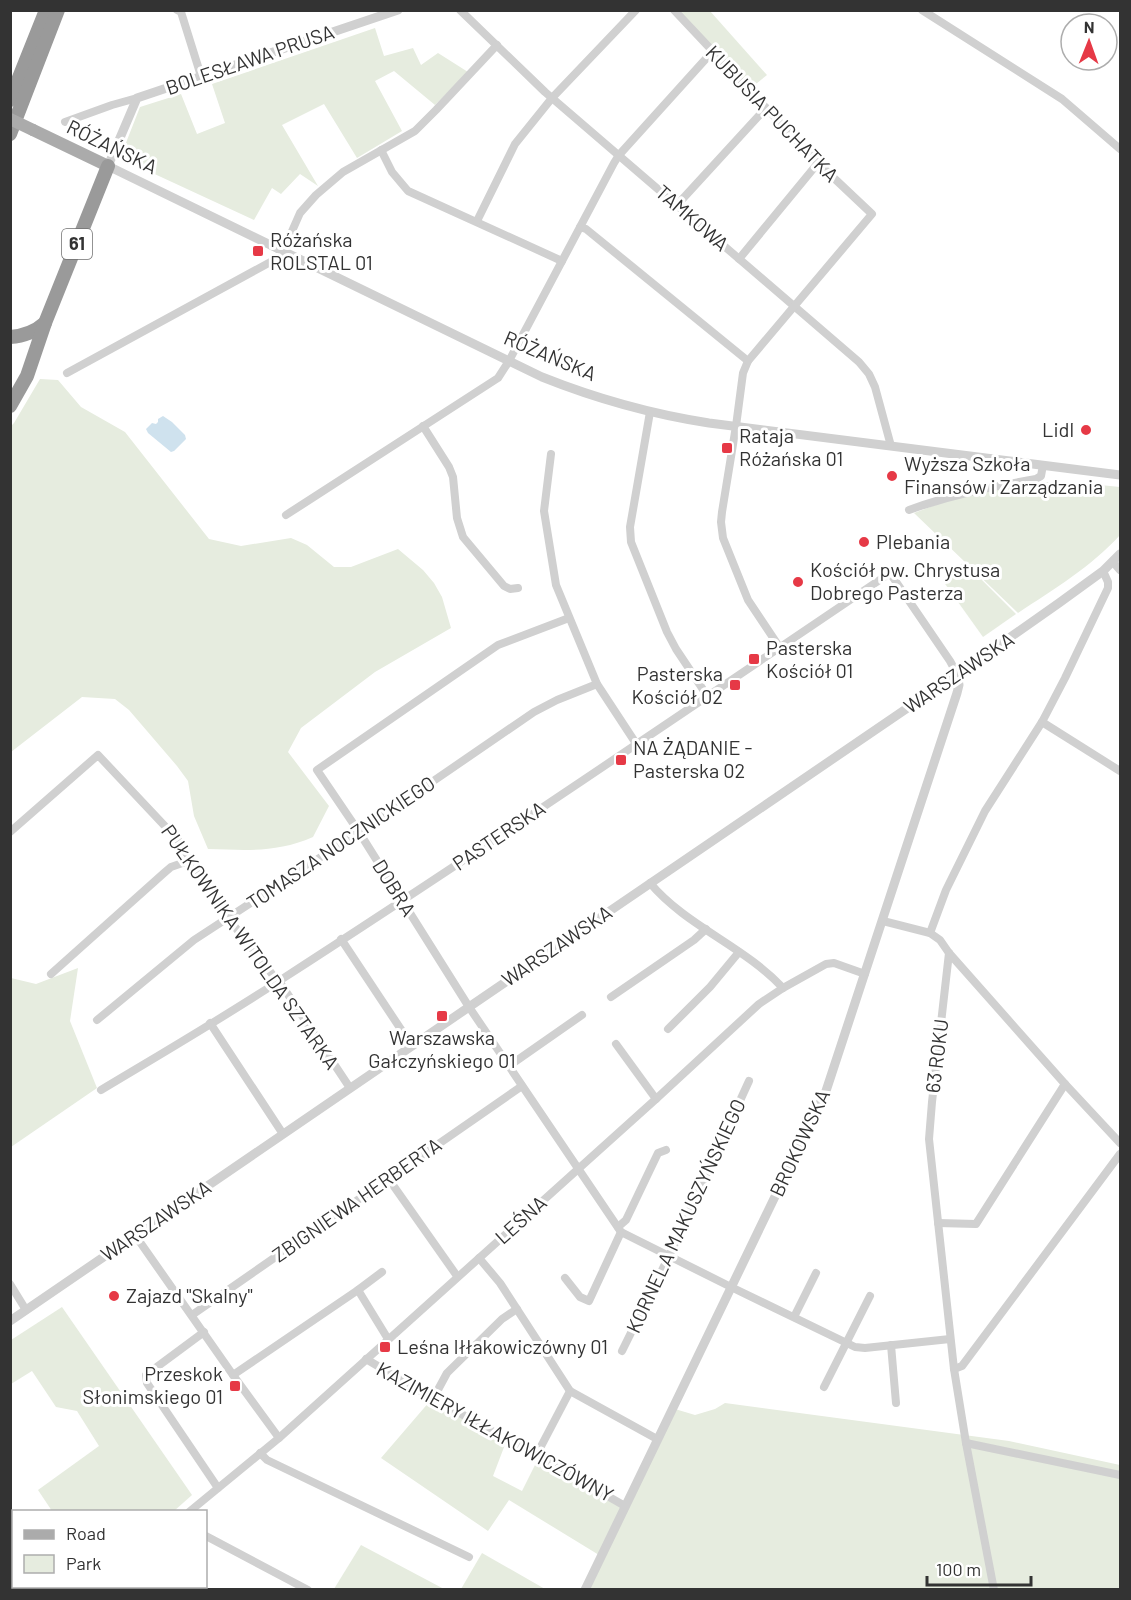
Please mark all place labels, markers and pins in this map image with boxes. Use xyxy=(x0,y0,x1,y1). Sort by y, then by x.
place label: Różańska ROLSTAL 01 xyxy=(270,227,373,274)
marker: Różańska ROLSTAL 01 xyxy=(251,244,265,258)
place label: Lidl xyxy=(1042,417,1074,441)
place label: Rataja Różańska 01 xyxy=(739,423,843,470)
marker: Lidl xyxy=(1079,423,1093,437)
marker: Rataja Różańska 01 xyxy=(720,441,734,455)
place label: Wyższa Szkoła Finansów i Zarządzania xyxy=(904,451,1103,498)
marker: Wyższa Szkoła Finansów i Zarządzania xyxy=(885,469,899,483)
place label: Plebania xyxy=(876,529,950,553)
marker: Plebania xyxy=(857,535,871,549)
place label: Kościół pw. Chrystusa Dobrego Pasterza xyxy=(810,557,1000,604)
marker: Kościół pw. Chrystusa Dobrego Pasterza xyxy=(791,575,805,589)
place label: Pasterska Kościół 01 xyxy=(766,635,853,682)
marker: Pasterska Kościół 01 xyxy=(747,652,761,666)
place label: Pasterska Kościół 02 xyxy=(631,661,723,708)
marker: Pasterska Kościół 02 xyxy=(728,678,742,692)
place label: NA ŻĄDANIE - Pasterska 02 xyxy=(633,735,753,782)
marker: NA ŻĄDANIE - Pasterska 02 xyxy=(614,753,628,767)
marker: Warszawska Gałczyńskiego 01 xyxy=(435,1009,449,1023)
place label: Warszawska Gałczyńskiego 01 xyxy=(368,1025,516,1072)
place label: Zajazd "Skalny" xyxy=(126,1283,253,1307)
marker: Zajazd "Skalny" xyxy=(107,1289,121,1303)
place label: Leśna Iłłakowiczówny 01 xyxy=(397,1334,608,1358)
marker: Leśna Iłłakowiczówny 01 xyxy=(378,1340,392,1354)
place label: Przeskok Słonimskiego 01 xyxy=(82,1361,223,1408)
marker: Przeskok Słonimskiego 01 xyxy=(228,1379,242,1393)

